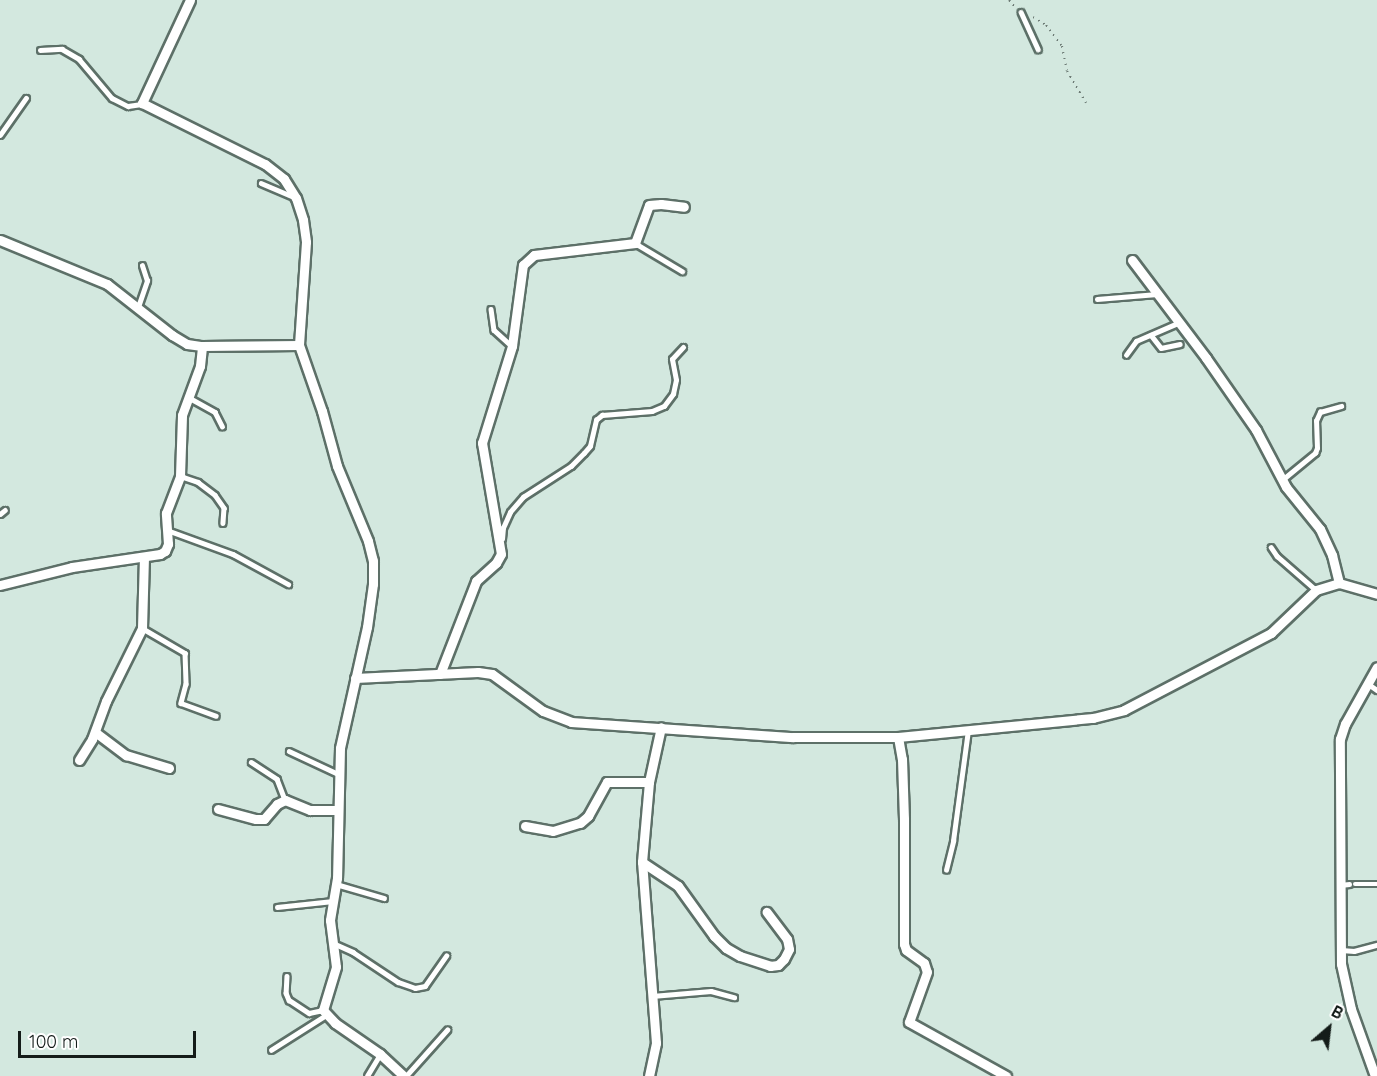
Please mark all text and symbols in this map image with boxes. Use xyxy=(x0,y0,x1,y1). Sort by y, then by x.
north arrow xyxy=(1299,998,1359,1058)
text: B xyxy=(1328,1001,1347,1023)
scale bar xyxy=(21,1019,200,1057)
text: 100 m xyxy=(29,1030,78,1053)

